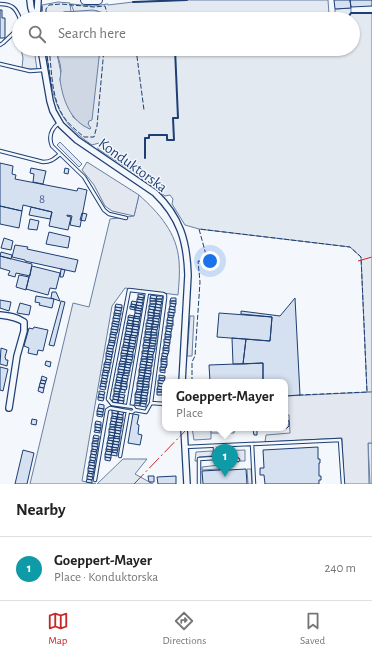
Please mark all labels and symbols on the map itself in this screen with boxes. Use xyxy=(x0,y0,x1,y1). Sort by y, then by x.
street label: Konduktorska xyxy=(96,136,170,195)
house number: 8 xyxy=(39,193,45,206)
your location xyxy=(200,251,220,271)
pin: 1 xyxy=(212,444,238,477)

